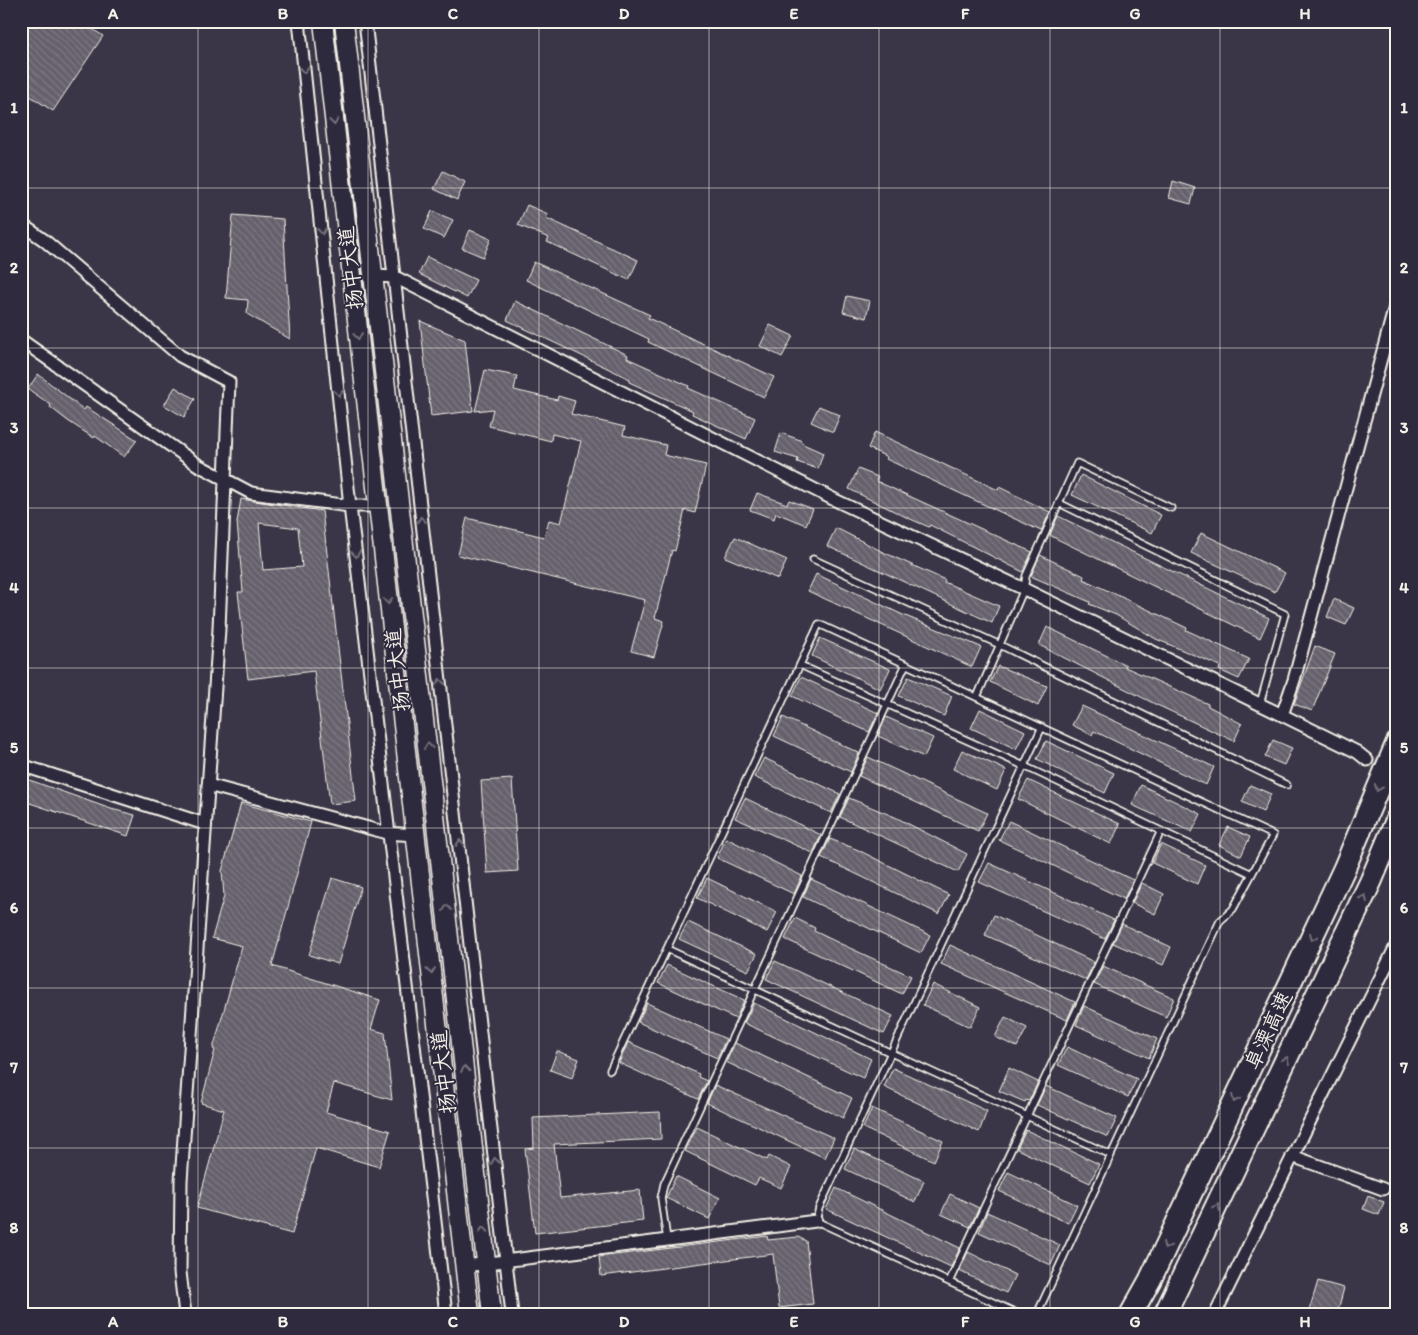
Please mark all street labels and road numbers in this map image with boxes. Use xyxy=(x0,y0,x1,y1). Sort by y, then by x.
street label: 扬中大道 xyxy=(332,225,368,311)
street label: 扬中大道 xyxy=(379,627,415,713)
street label: 阜溧高速 xyxy=(1239,987,1297,1073)
street label: 扬中大道 xyxy=(425,1029,461,1115)

